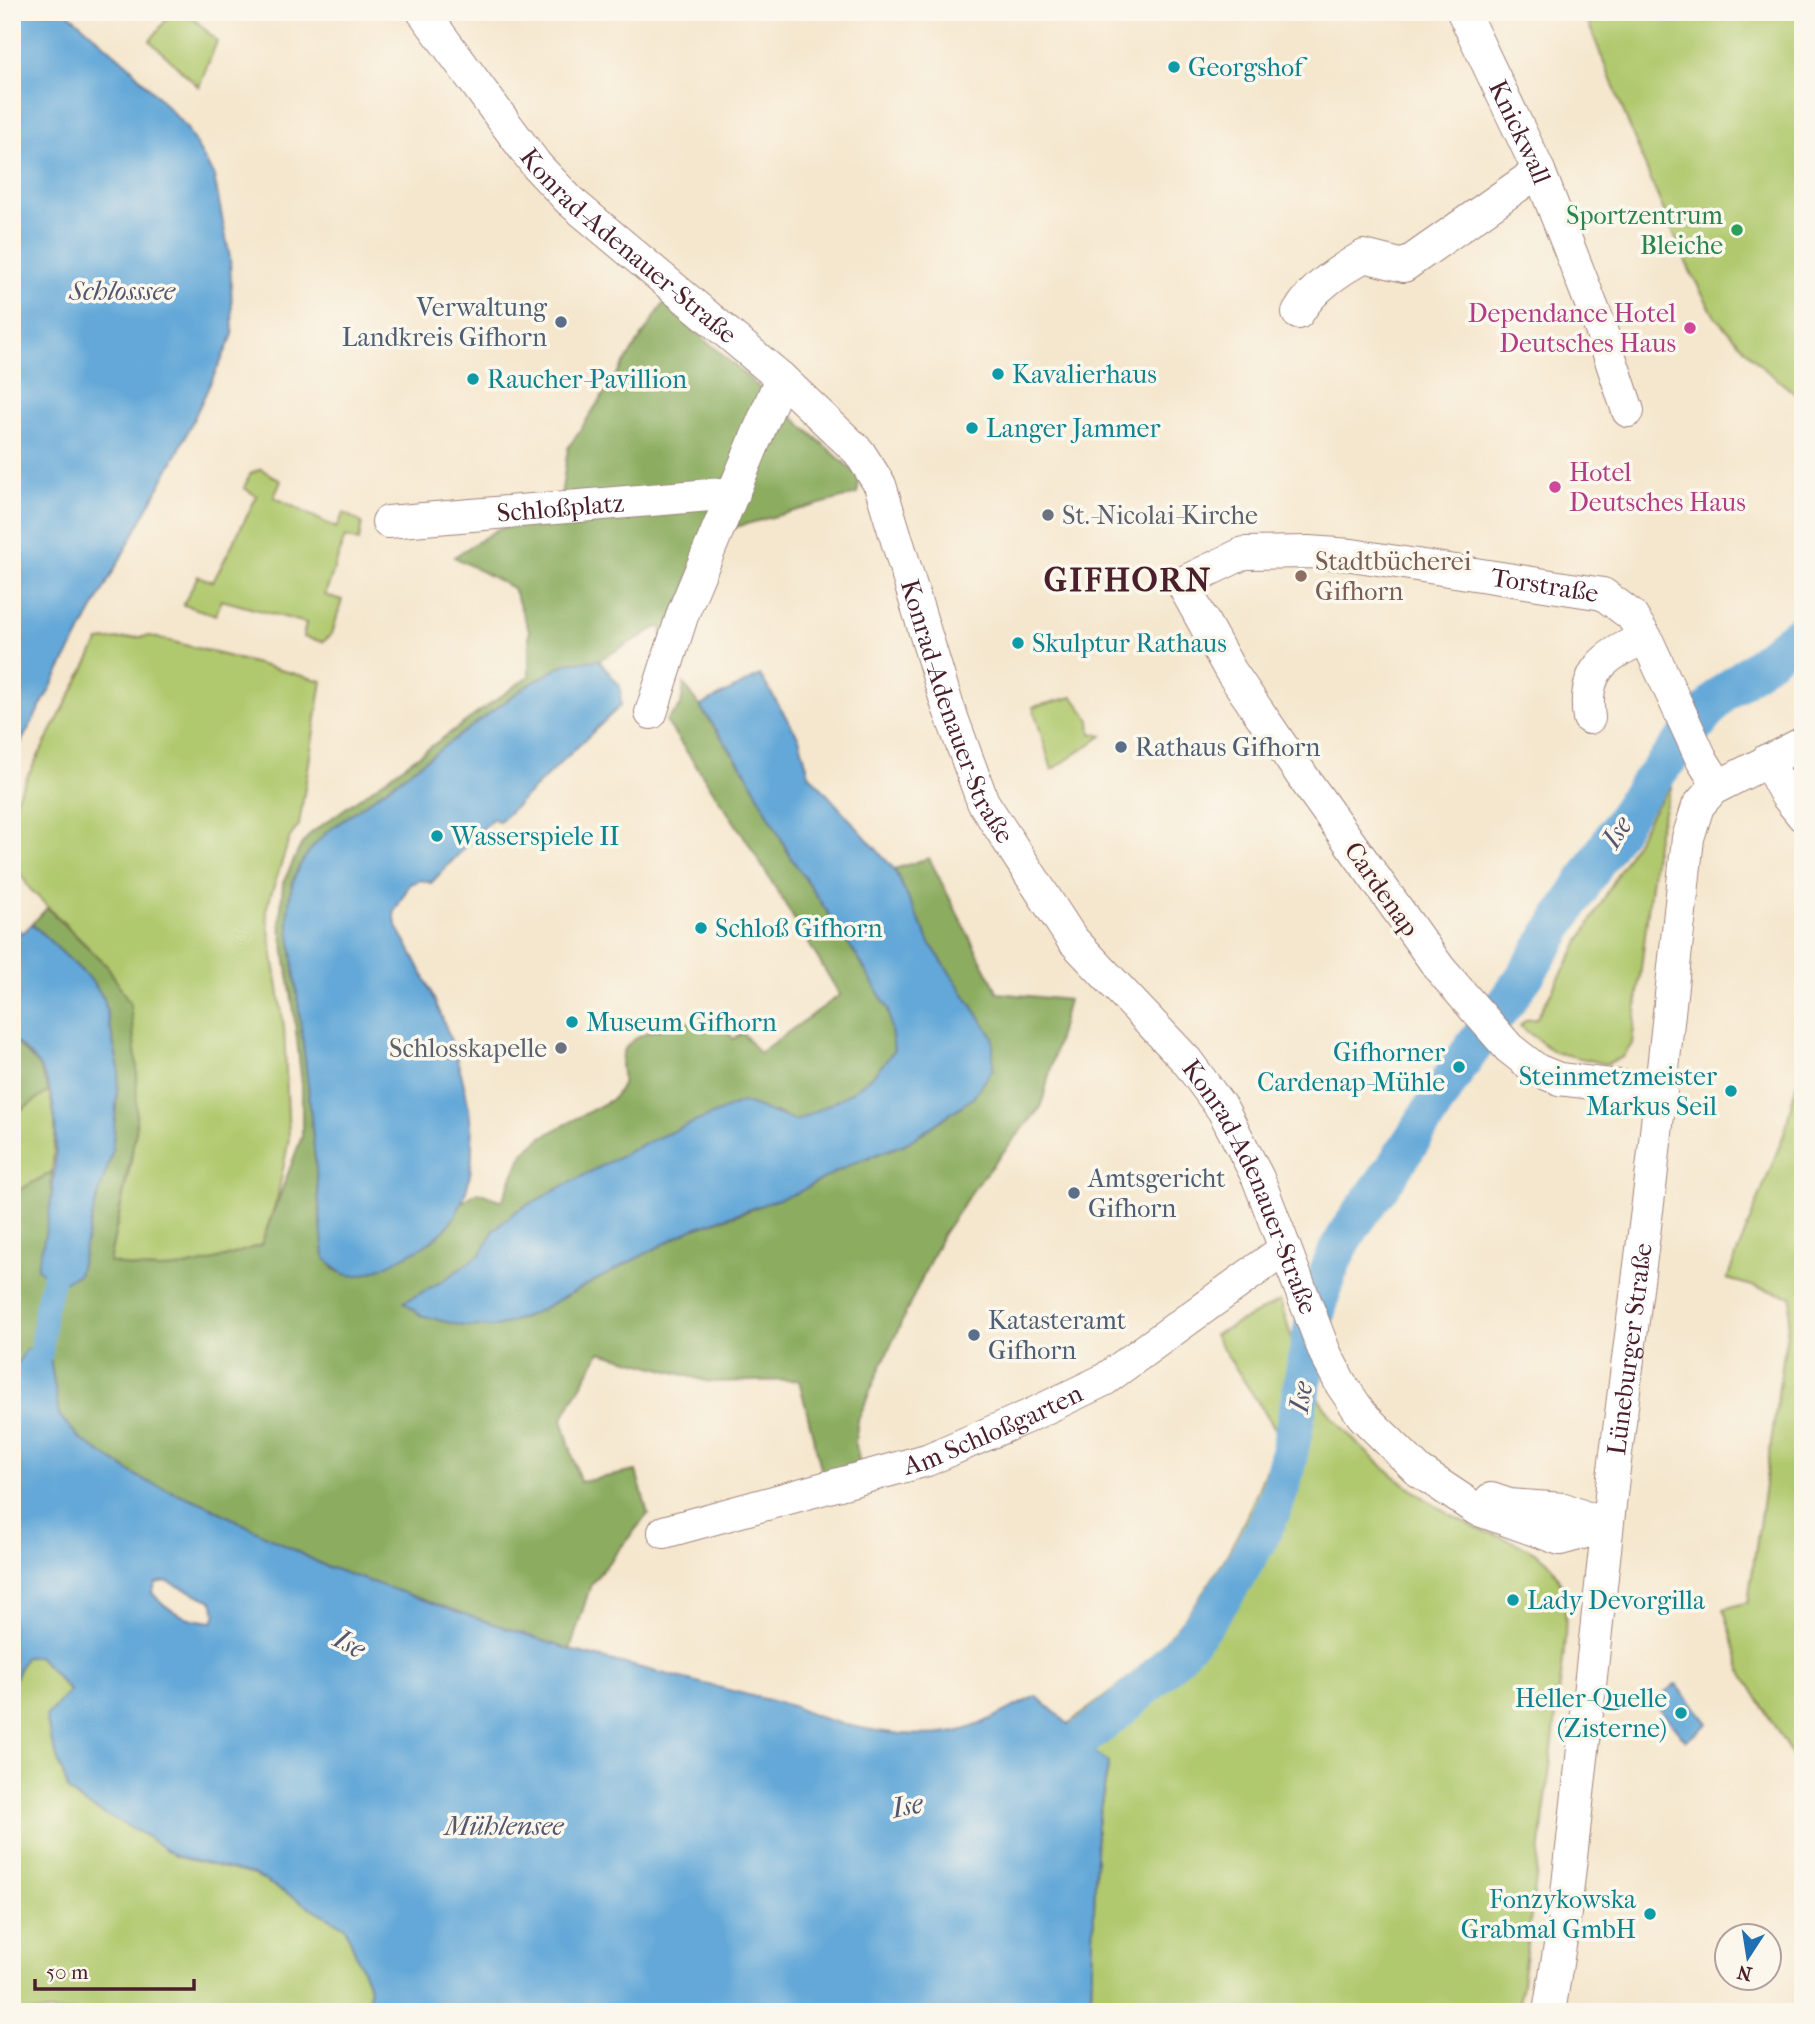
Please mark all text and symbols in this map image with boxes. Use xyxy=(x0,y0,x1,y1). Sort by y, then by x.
place label: Georgshof xyxy=(1188,52,1308,83)
marker: Georgshof xyxy=(1166,59,1182,75)
street label: Knickwall xyxy=(1482,75,1558,189)
street label: Konrad-Adenauer-Straße xyxy=(513,142,743,350)
place label: Sportzentrum Bleiche xyxy=(1566,200,1723,261)
marker: Sportzentrum Bleiche xyxy=(1729,222,1745,238)
water label: Schlosssee xyxy=(68,274,176,307)
place label: Verwaltung Landkreis Gifhorn xyxy=(342,292,548,353)
place label: Dependance Hotel Deutsches Haus xyxy=(1468,298,1676,359)
marker: Verwaltung Landkreis Gifhorn xyxy=(553,314,569,330)
marker: Dependance Hotel Deutsches Haus xyxy=(1682,320,1698,336)
place label: Kavalierhaus xyxy=(1012,359,1157,390)
place label: Raucher-Pavillion xyxy=(487,364,687,395)
marker: Kavalierhaus xyxy=(990,366,1006,382)
marker: Raucher-Pavillion xyxy=(465,371,481,387)
place label: Langer Jammer xyxy=(986,413,1161,444)
marker: Langer Jammer xyxy=(964,420,980,436)
place label: Hotel Deutsches Haus xyxy=(1569,457,1746,518)
marker: Hotel Deutsches Haus xyxy=(1547,479,1563,495)
street label: Schloßplatz xyxy=(496,487,625,529)
place label: St.-Nicolai-Kirche xyxy=(1062,500,1258,531)
marker: St.-Nicolai-Kirche xyxy=(1040,507,1056,523)
place label: Stadtbücherei Gifhorn xyxy=(1315,546,1472,607)
district label: GIFHORN xyxy=(1044,561,1212,600)
street label: Torstraße xyxy=(1489,562,1601,609)
marker: Stadtbücherei Gifhorn xyxy=(1293,568,1309,584)
street label: Konrad-Adenauer-Straße xyxy=(894,576,1021,849)
place label: Skulptur Rathaus xyxy=(1032,628,1227,659)
marker: Skulptur Rathaus xyxy=(1010,635,1026,651)
place label: Rathaus Gifhorn xyxy=(1135,732,1320,763)
marker: Rathaus Gifhorn xyxy=(1113,739,1129,755)
water label: Ise xyxy=(1594,810,1639,855)
place label: Wasserspiele II xyxy=(450,821,619,852)
marker: Wasserspiele II xyxy=(429,828,445,844)
street label: Cardenap xyxy=(1338,836,1425,943)
place label: Schloß Gifhorn xyxy=(715,913,883,944)
marker: Schloß Gifhorn xyxy=(693,920,709,936)
place label: Museum Gifhorn xyxy=(586,1007,777,1038)
marker: Museum Gifhorn xyxy=(564,1014,580,1030)
place label: Schlosskapelle xyxy=(389,1033,547,1064)
place label: Gifhorner Cardenap-Mühle xyxy=(1257,1037,1445,1098)
marker: Schlosskapelle xyxy=(553,1040,569,1056)
street label: Konrad-Adenauer-Straße xyxy=(1175,1054,1324,1319)
marker: Gifhorner Cardenap-Mühle xyxy=(1451,1059,1467,1075)
place label: Steinmetzmeister Markus Seil xyxy=(1519,1061,1717,1122)
marker: Steinmetzmeister Markus Seil xyxy=(1723,1083,1739,1099)
place label: Amtsgericht Gifhorn xyxy=(1087,1163,1226,1224)
marker: Amtsgericht Gifhorn xyxy=(1066,1185,1082,1201)
street label: Lüneburger Straße xyxy=(1601,1241,1659,1457)
place label: Katasteramt Gifhorn xyxy=(988,1305,1127,1366)
marker: Katasteramt Gifhorn xyxy=(966,1327,982,1343)
street label: Am Schloßgarten xyxy=(899,1378,1088,1482)
water label: Ise xyxy=(1281,1378,1320,1416)
place label: Lady Devorgilla xyxy=(1527,1585,1706,1616)
marker: Lady Devorgilla xyxy=(1505,1592,1521,1608)
water label: Ise xyxy=(328,1621,372,1666)
place label: Heller-Quelle (Zisterne) xyxy=(1515,1683,1667,1744)
marker: Heller-Quelle (Zisterne) xyxy=(1673,1705,1689,1721)
water label: Ise xyxy=(888,1786,926,1825)
water label: Mühlensee xyxy=(442,1809,564,1842)
place label: Fonzykowska Grabmal GmbH xyxy=(1461,1884,1637,1945)
marker: Fonzykowska Grabmal GmbH xyxy=(1642,1906,1658,1922)
north arrow xyxy=(1714,1923,1784,1993)
scale bar xyxy=(35,1947,194,1991)
text: 50 m xyxy=(46,1960,89,1984)
text: N xyxy=(1735,1960,1754,1985)

